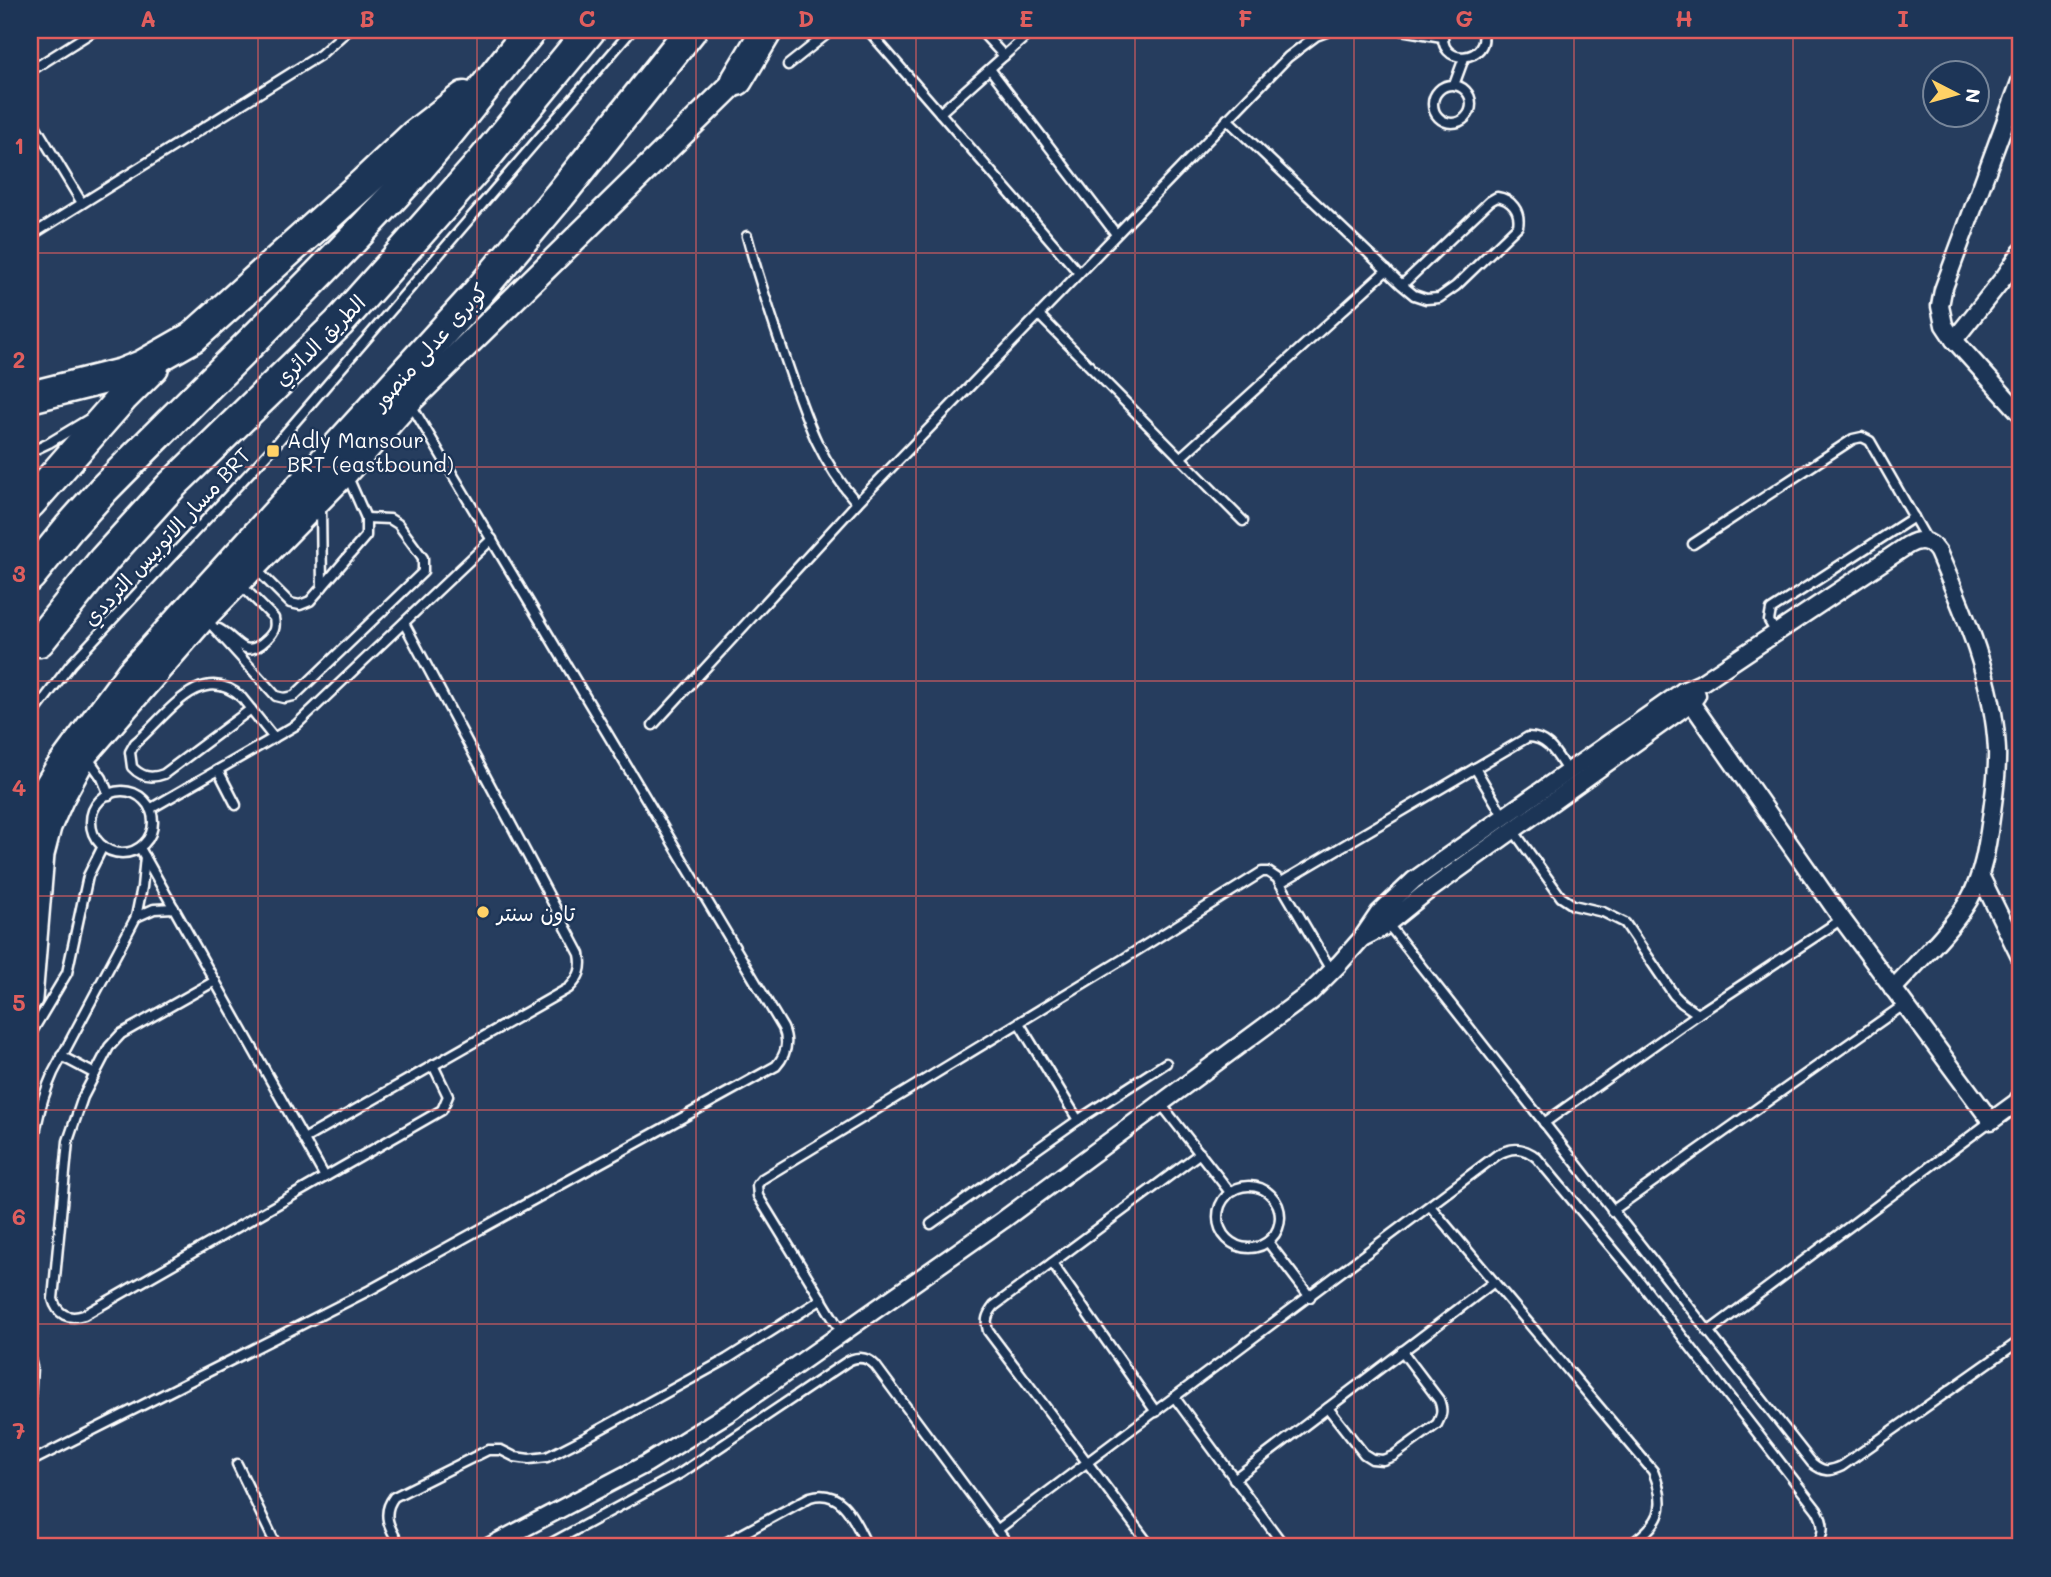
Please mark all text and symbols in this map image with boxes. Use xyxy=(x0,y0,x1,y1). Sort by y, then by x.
text: A xyxy=(140,3,156,33)
text: B xyxy=(359,3,375,33)
text: C xyxy=(578,3,596,33)
text: D xyxy=(798,3,814,33)
text: E xyxy=(1019,3,1033,33)
text: F xyxy=(1238,3,1252,33)
text: G xyxy=(1455,3,1473,33)
text: H xyxy=(1675,3,1693,33)
text: I xyxy=(1897,3,1909,33)
north arrow xyxy=(1922,60,1992,130)
text: N xyxy=(1960,87,1987,104)
text: 1 xyxy=(14,130,24,160)
street label: كوبرى عدلى منصور xyxy=(364,277,494,418)
street label: الطريق الدائري xyxy=(268,289,373,394)
text: 2 xyxy=(13,344,25,374)
place label: Adly Mansour BRT (eastbound) xyxy=(287,426,454,477)
street label: مسار الاتوبيس الترددي BRT xyxy=(76,441,258,633)
marker: Adly Mansour BRT (eastbound) xyxy=(265,443,281,459)
text: 3 xyxy=(12,558,26,588)
text: 4 xyxy=(12,772,26,802)
place label: تاون سنتر xyxy=(495,899,576,926)
marker: تاون سنتر xyxy=(475,904,491,920)
text: 5 xyxy=(12,987,26,1017)
text: 6 xyxy=(12,1201,26,1231)
text: 7 xyxy=(13,1415,26,1445)

